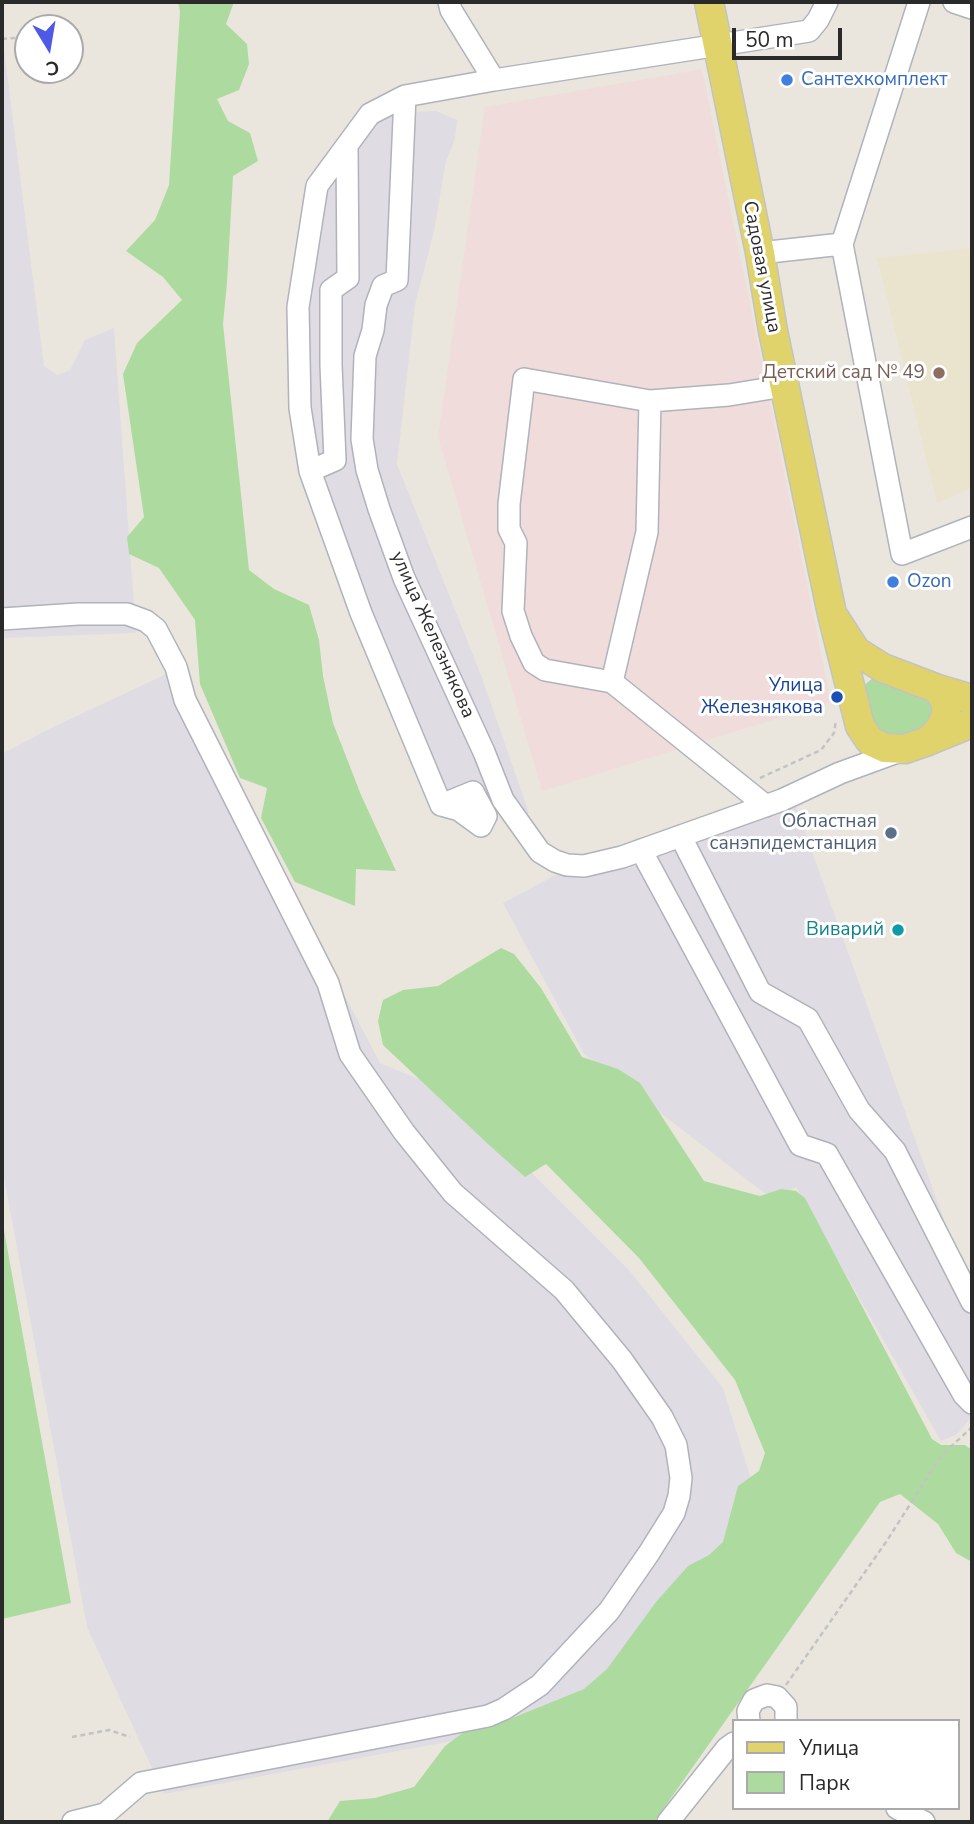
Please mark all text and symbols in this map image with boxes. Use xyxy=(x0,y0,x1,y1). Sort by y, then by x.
north arrow xyxy=(14,14,84,84)
scale bar xyxy=(736,14,846,58)
text: 50 m xyxy=(745,26,794,54)
text: С xyxy=(44,54,61,82)
place label: Сантехкомплект xyxy=(801,69,948,91)
marker: Сантехкомплект xyxy=(779,72,795,88)
street label: Садовая улица xyxy=(737,199,785,335)
place label: Детский сад № 49 xyxy=(762,362,925,384)
marker: Детский сад № 49 xyxy=(931,365,947,381)
street label: улица Железнякова xyxy=(385,548,479,722)
place label: Ozon xyxy=(907,571,952,593)
marker: Ozon xyxy=(885,574,901,590)
place label: Улица Железнякова xyxy=(701,675,823,719)
marker: Улица Железнякова xyxy=(829,689,845,705)
place label: Областная санэпидемстанция xyxy=(710,811,877,855)
marker: Областная санэпидемстанция xyxy=(883,825,899,841)
place label: Виварий xyxy=(806,919,884,941)
marker: Виварий xyxy=(890,922,906,938)
legend xyxy=(732,1719,960,1810)
text: Улица xyxy=(799,1734,859,1762)
text: Парк xyxy=(799,1769,850,1797)

